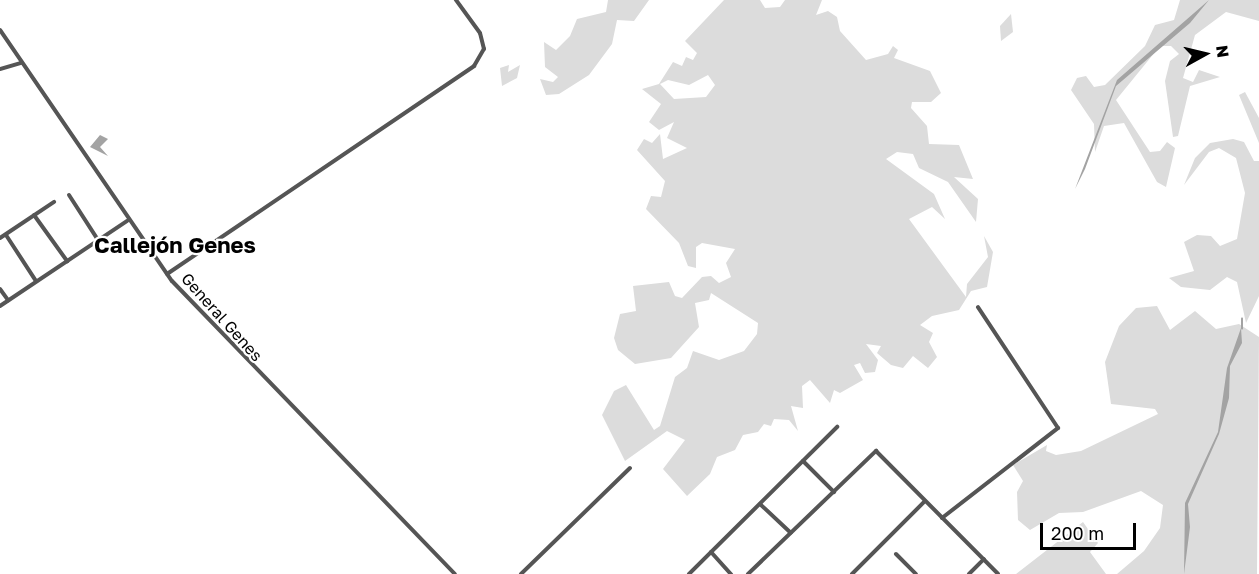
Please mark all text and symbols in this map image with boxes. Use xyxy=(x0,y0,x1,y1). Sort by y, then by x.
north arrow xyxy=(1175,24,1235,84)
text: N xyxy=(1212,44,1234,59)
district label: Callejón Genes xyxy=(94,232,256,258)
street label: General Genes xyxy=(177,269,267,365)
scale bar xyxy=(1043,511,1139,549)
text: 200 m xyxy=(1051,522,1104,544)

